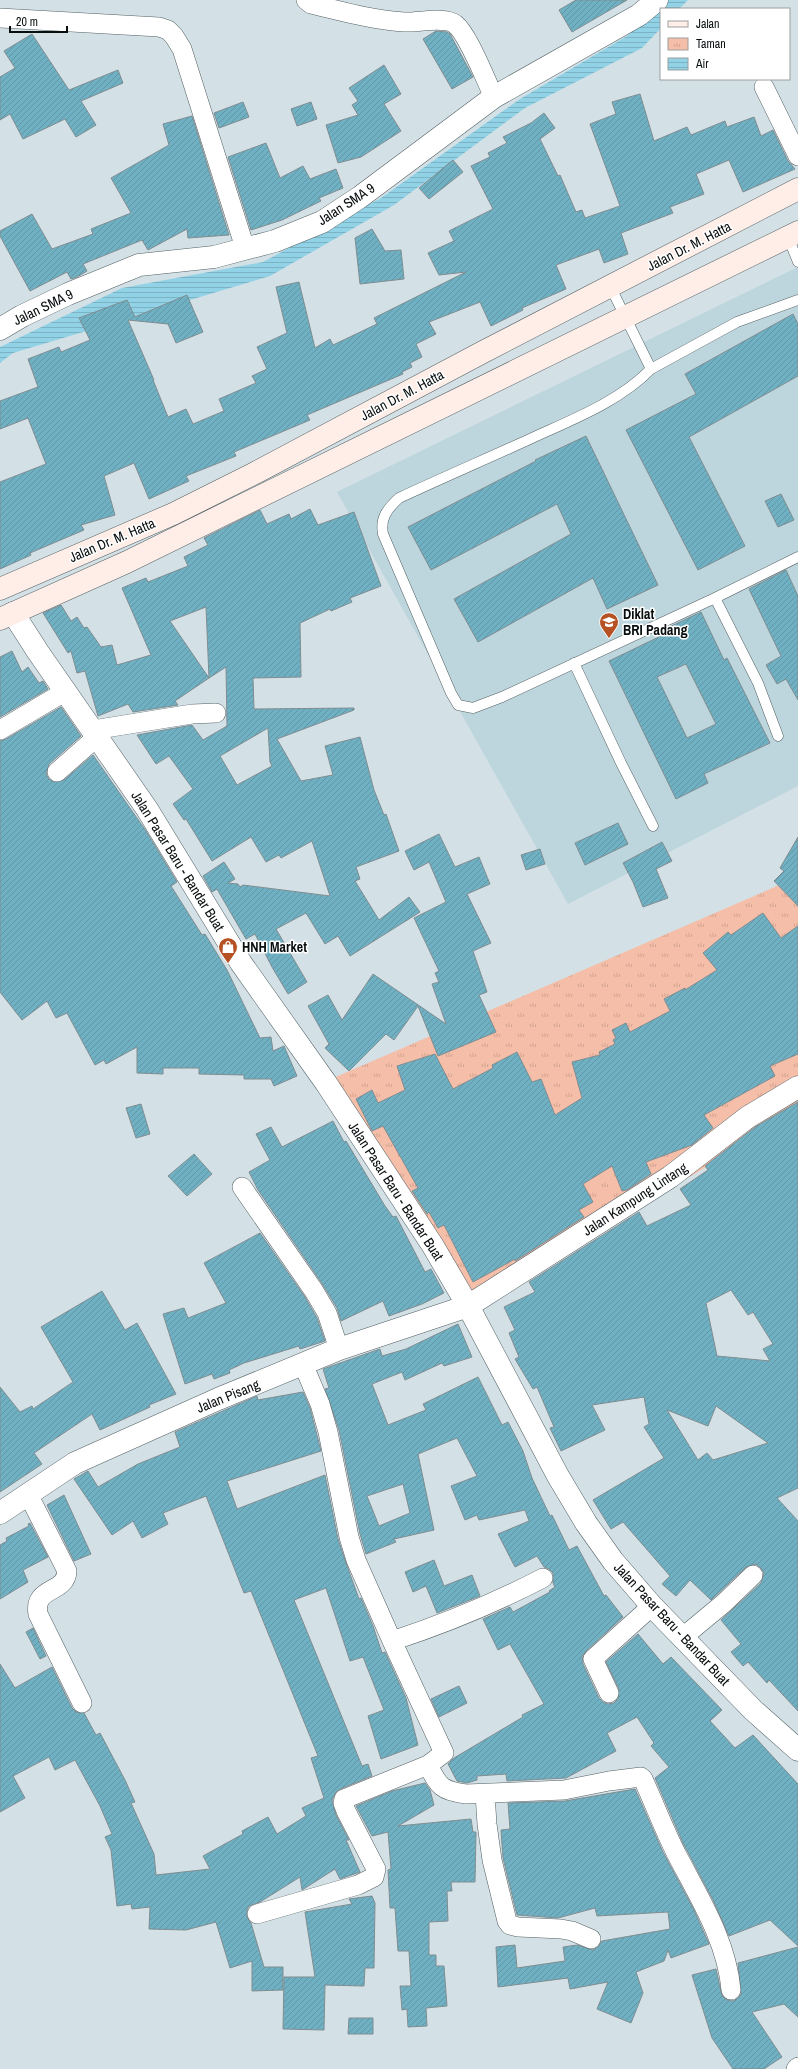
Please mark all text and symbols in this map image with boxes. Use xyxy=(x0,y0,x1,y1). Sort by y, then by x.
scale bar xyxy=(10,8,67,34)
legend xyxy=(660,8,790,80)
text: 20 m xyxy=(16,14,38,30)
text: Jalan xyxy=(696,16,720,32)
text: Taman xyxy=(696,36,726,52)
text: Air xyxy=(695,56,709,72)
street label: Jalan SMA 9 xyxy=(314,179,378,229)
street label: Jalan Dr. M. Hatta xyxy=(644,217,735,275)
street label: Jalan SMA 9 xyxy=(10,285,76,329)
street label: Jalan Dr. M. Hatta xyxy=(357,365,447,425)
street label: Jalan Dr. M. Hatta xyxy=(66,514,158,566)
place label: Diklat BRI Padang xyxy=(623,605,687,639)
school or university icon: Diklat BRI Padang xyxy=(598,611,620,639)
street label: Jalan Pasar Baru - Bandar Buat xyxy=(127,787,229,935)
shop icon: HNH Market xyxy=(217,936,239,964)
place label: HNH Market xyxy=(242,938,307,956)
street label: Jalan Pasar Baru - Bandar Buat xyxy=(344,1118,448,1264)
street label: Jalan Kampung Lintang xyxy=(579,1158,691,1240)
street label: Jalan Pisang xyxy=(194,1375,263,1417)
street label: Jalan Pasar Baru - Bandar Buat xyxy=(610,1559,734,1689)

